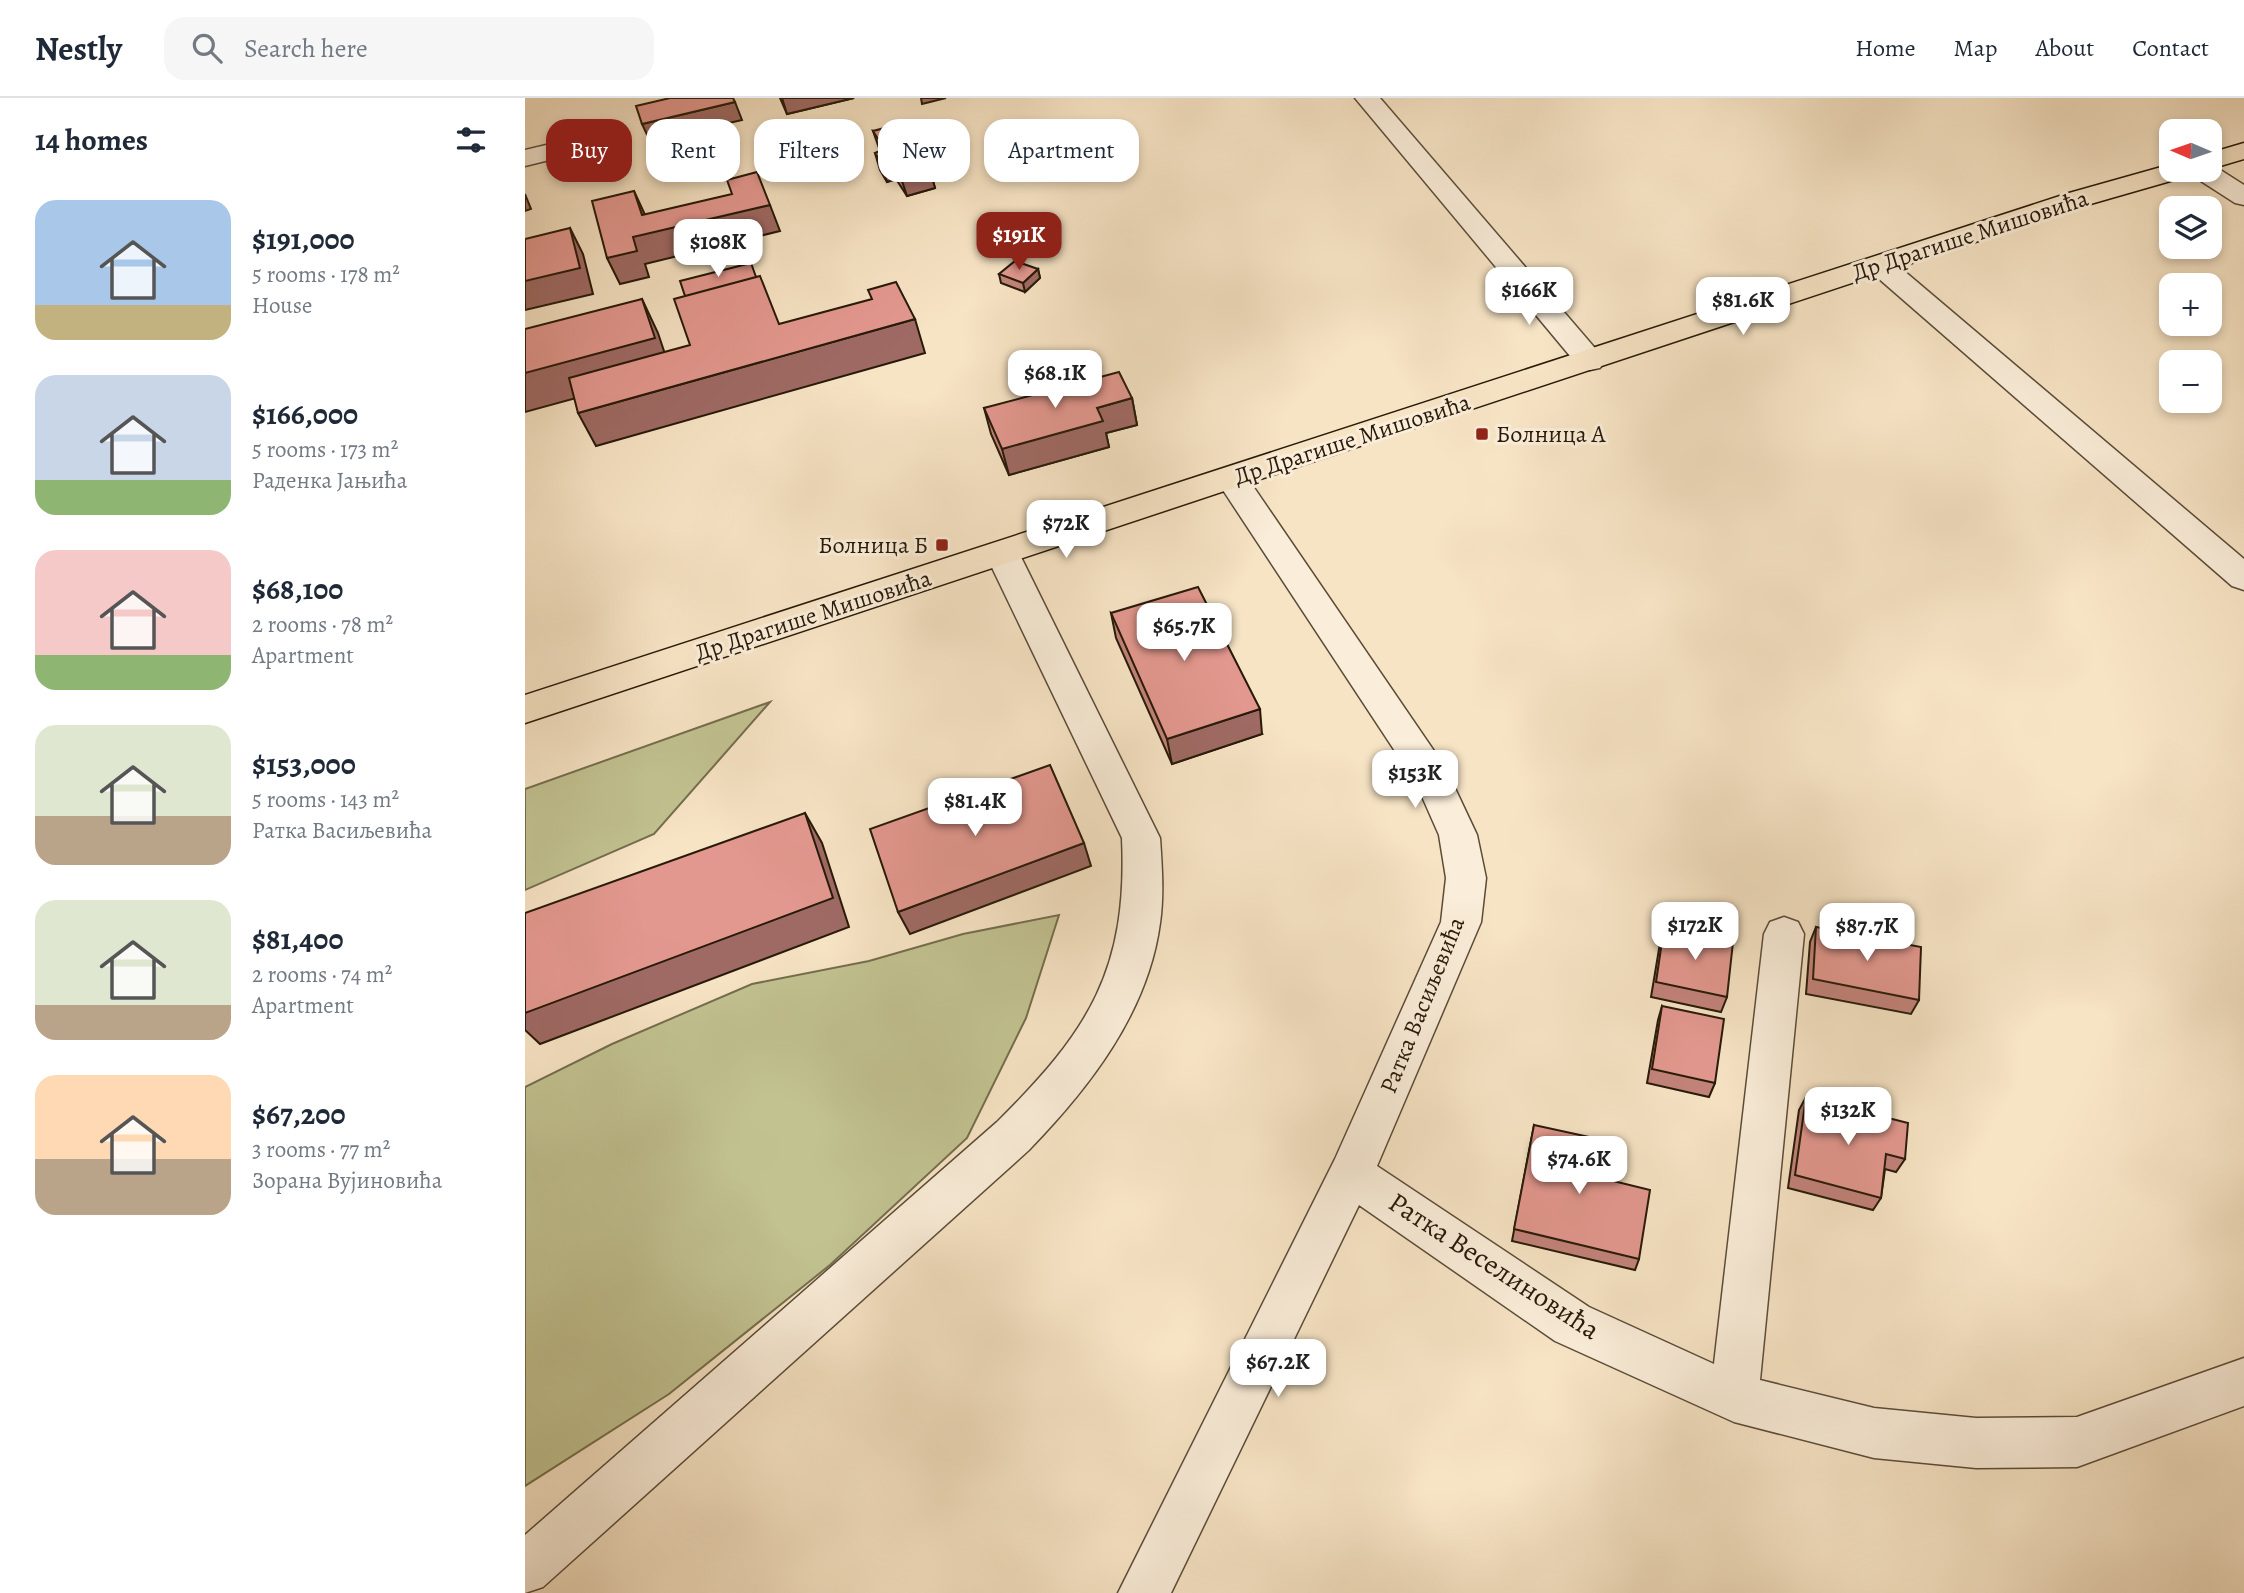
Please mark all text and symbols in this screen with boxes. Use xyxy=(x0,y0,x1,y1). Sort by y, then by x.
search box xyxy=(164,17,654,80)
text: Nestly xyxy=(35,26,122,71)
icon: search xyxy=(188,29,226,67)
text: Search here xyxy=(244,31,368,66)
text: Home xyxy=(1855,32,1916,64)
text: Map xyxy=(1954,32,1998,64)
text: About xyxy=(2036,32,2094,64)
text: Contact xyxy=(2132,32,2209,64)
chip: Buy xyxy=(546,119,632,182)
chip: Rent xyxy=(646,119,740,182)
chip: Filters xyxy=(754,119,864,182)
chip: New xyxy=(878,119,970,182)
chip: Apartment xyxy=(984,119,1139,182)
north arrow xyxy=(2159,119,2223,182)
map controls xyxy=(2159,119,2222,413)
text: 14 homes xyxy=(35,120,148,160)
icon: filters xyxy=(452,121,490,159)
street label: Др Драгише Мишовића xyxy=(1848,182,2092,288)
button: layers xyxy=(2159,196,2222,259)
pin: $191K xyxy=(970,212,1068,272)
text: $191,000 xyxy=(252,219,355,259)
text: $191K xyxy=(993,219,1045,250)
pin: $108K xyxy=(669,220,767,279)
text: $108K xyxy=(690,226,746,257)
icon: home xyxy=(91,228,175,312)
text: 5 rooms · 178 m² xyxy=(252,259,400,290)
pin: $166K xyxy=(1480,268,1578,327)
button: + xyxy=(2159,273,2222,336)
text: $166K xyxy=(1501,274,1557,305)
pin: $81.6K xyxy=(1686,278,1800,337)
text: $81.6K xyxy=(1712,284,1774,315)
text: House xyxy=(252,290,312,321)
pin: $68.1K xyxy=(998,350,1112,410)
button: − xyxy=(2159,350,2222,413)
text: $68.1K xyxy=(1024,357,1086,388)
street label: Др Драгише Мишовића xyxy=(1230,386,1474,492)
text: $166,000 xyxy=(252,394,358,434)
icon: home xyxy=(91,403,175,487)
place label: Болница А xyxy=(1496,418,1607,450)
marker: Болница А xyxy=(1474,426,1490,442)
text: 5 rooms · 173 m² xyxy=(252,434,398,465)
text: Раденка Јањића xyxy=(252,465,407,496)
pin: $72K xyxy=(1025,500,1107,560)
text: $72K xyxy=(1043,507,1089,538)
place label: Болница Б xyxy=(818,529,928,561)
marker: Болница Б xyxy=(934,537,950,553)
street label: Др Драгише Мишовића xyxy=(691,562,935,668)
text: $68,100 xyxy=(252,569,343,609)
icon: home xyxy=(91,578,175,662)
pin: $65.7K xyxy=(1127,603,1241,663)
text: 2 rooms · 78 m² xyxy=(252,609,393,640)
text: $65.7K xyxy=(1153,610,1215,641)
text: Apartment xyxy=(252,640,354,671)
text: $153,000 xyxy=(252,744,356,784)
pin: $153K xyxy=(1366,750,1464,810)
icon: home xyxy=(91,753,175,837)
text: $153K xyxy=(1388,757,1442,788)
pin: $81.4K xyxy=(918,778,1032,838)
text: 5 rooms · 143 m² xyxy=(252,784,399,815)
text: $81.4K xyxy=(944,785,1006,816)
text: Ратка Васиљевића xyxy=(252,815,432,846)
pin: $172K xyxy=(1646,902,1744,962)
pin: $87.7K xyxy=(1810,904,1924,963)
text: $172K xyxy=(1668,909,1723,940)
text: $87.7K xyxy=(1836,910,1898,941)
street label: Ратка Васиљевића xyxy=(1372,912,1472,1098)
text: $81,400 xyxy=(252,919,343,959)
icon: home xyxy=(91,928,175,1012)
text: 2 rooms · 74 m² xyxy=(252,959,392,990)
text: Apartment xyxy=(252,990,354,1021)
pin: $132K xyxy=(1799,1088,1897,1147)
text: $67,200 xyxy=(252,1094,346,1134)
text: $132K xyxy=(1820,1094,1876,1125)
icon: home xyxy=(91,1103,175,1187)
text: 3 rooms · 77 m² xyxy=(252,1134,390,1165)
pin: $74.6K xyxy=(1522,1136,1636,1196)
text: $74.6K xyxy=(1547,1143,1611,1174)
text: Зорана Вујиновића xyxy=(252,1165,442,1196)
street label: Ратка Веселиновића xyxy=(1381,1183,1607,1349)
pin: $67.2K xyxy=(1221,1340,1335,1399)
text: $67.2K xyxy=(1246,1346,1310,1377)

